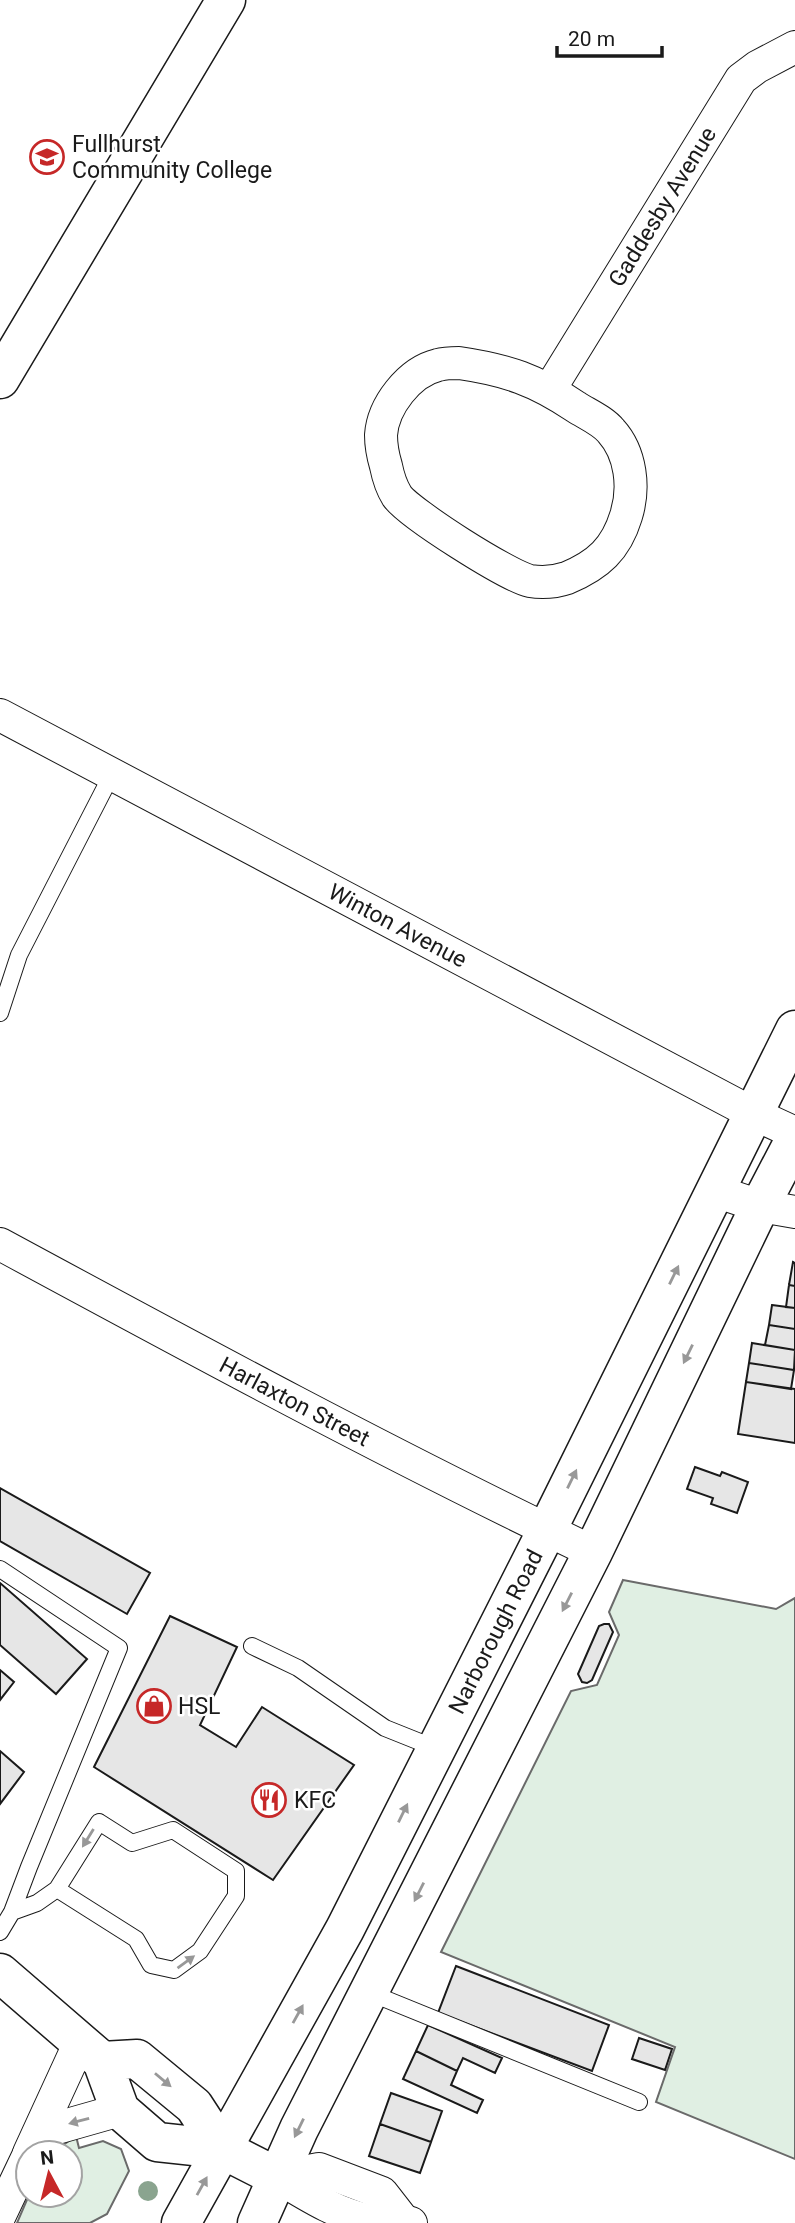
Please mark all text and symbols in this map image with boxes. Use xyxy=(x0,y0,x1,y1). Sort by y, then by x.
scale bar xyxy=(557,14,662,58)
text: 20 m xyxy=(568,27,615,51)
street label: Gaddesby Avenue xyxy=(603,122,722,292)
place label: Fullhurst Community College xyxy=(72,131,272,184)
school or university icon: Fullhurst Community College xyxy=(28,138,66,176)
street label: Winton Avenue xyxy=(324,878,471,974)
one-way arrow xyxy=(668,1265,679,1285)
one-way arrow xyxy=(683,1344,694,1364)
street label: Harlaxton Street xyxy=(215,1351,374,1452)
one-way arrow xyxy=(567,1469,578,1489)
street label: Narborough Road xyxy=(443,1545,549,1718)
one-way arrow xyxy=(561,1593,573,1612)
shop icon: HSL xyxy=(135,1687,173,1725)
place label: HSL xyxy=(178,1693,220,1720)
restaurant icon: KFC xyxy=(250,1781,288,1819)
place label: KFC xyxy=(294,1787,336,1814)
one-way arrow xyxy=(398,1803,409,1823)
one-way arrow xyxy=(82,1829,95,1848)
one-way arrow xyxy=(414,1883,426,1903)
one-way arrow xyxy=(176,1954,194,1969)
one-way arrow xyxy=(292,2004,304,2024)
one-way arrow xyxy=(153,2073,171,2088)
one-way arrow xyxy=(68,2116,90,2127)
one-way arrow xyxy=(294,2118,305,2138)
north arrow xyxy=(14,2139,84,2209)
text: N xyxy=(39,2145,55,2170)
one-way arrow xyxy=(196,2176,207,2196)

